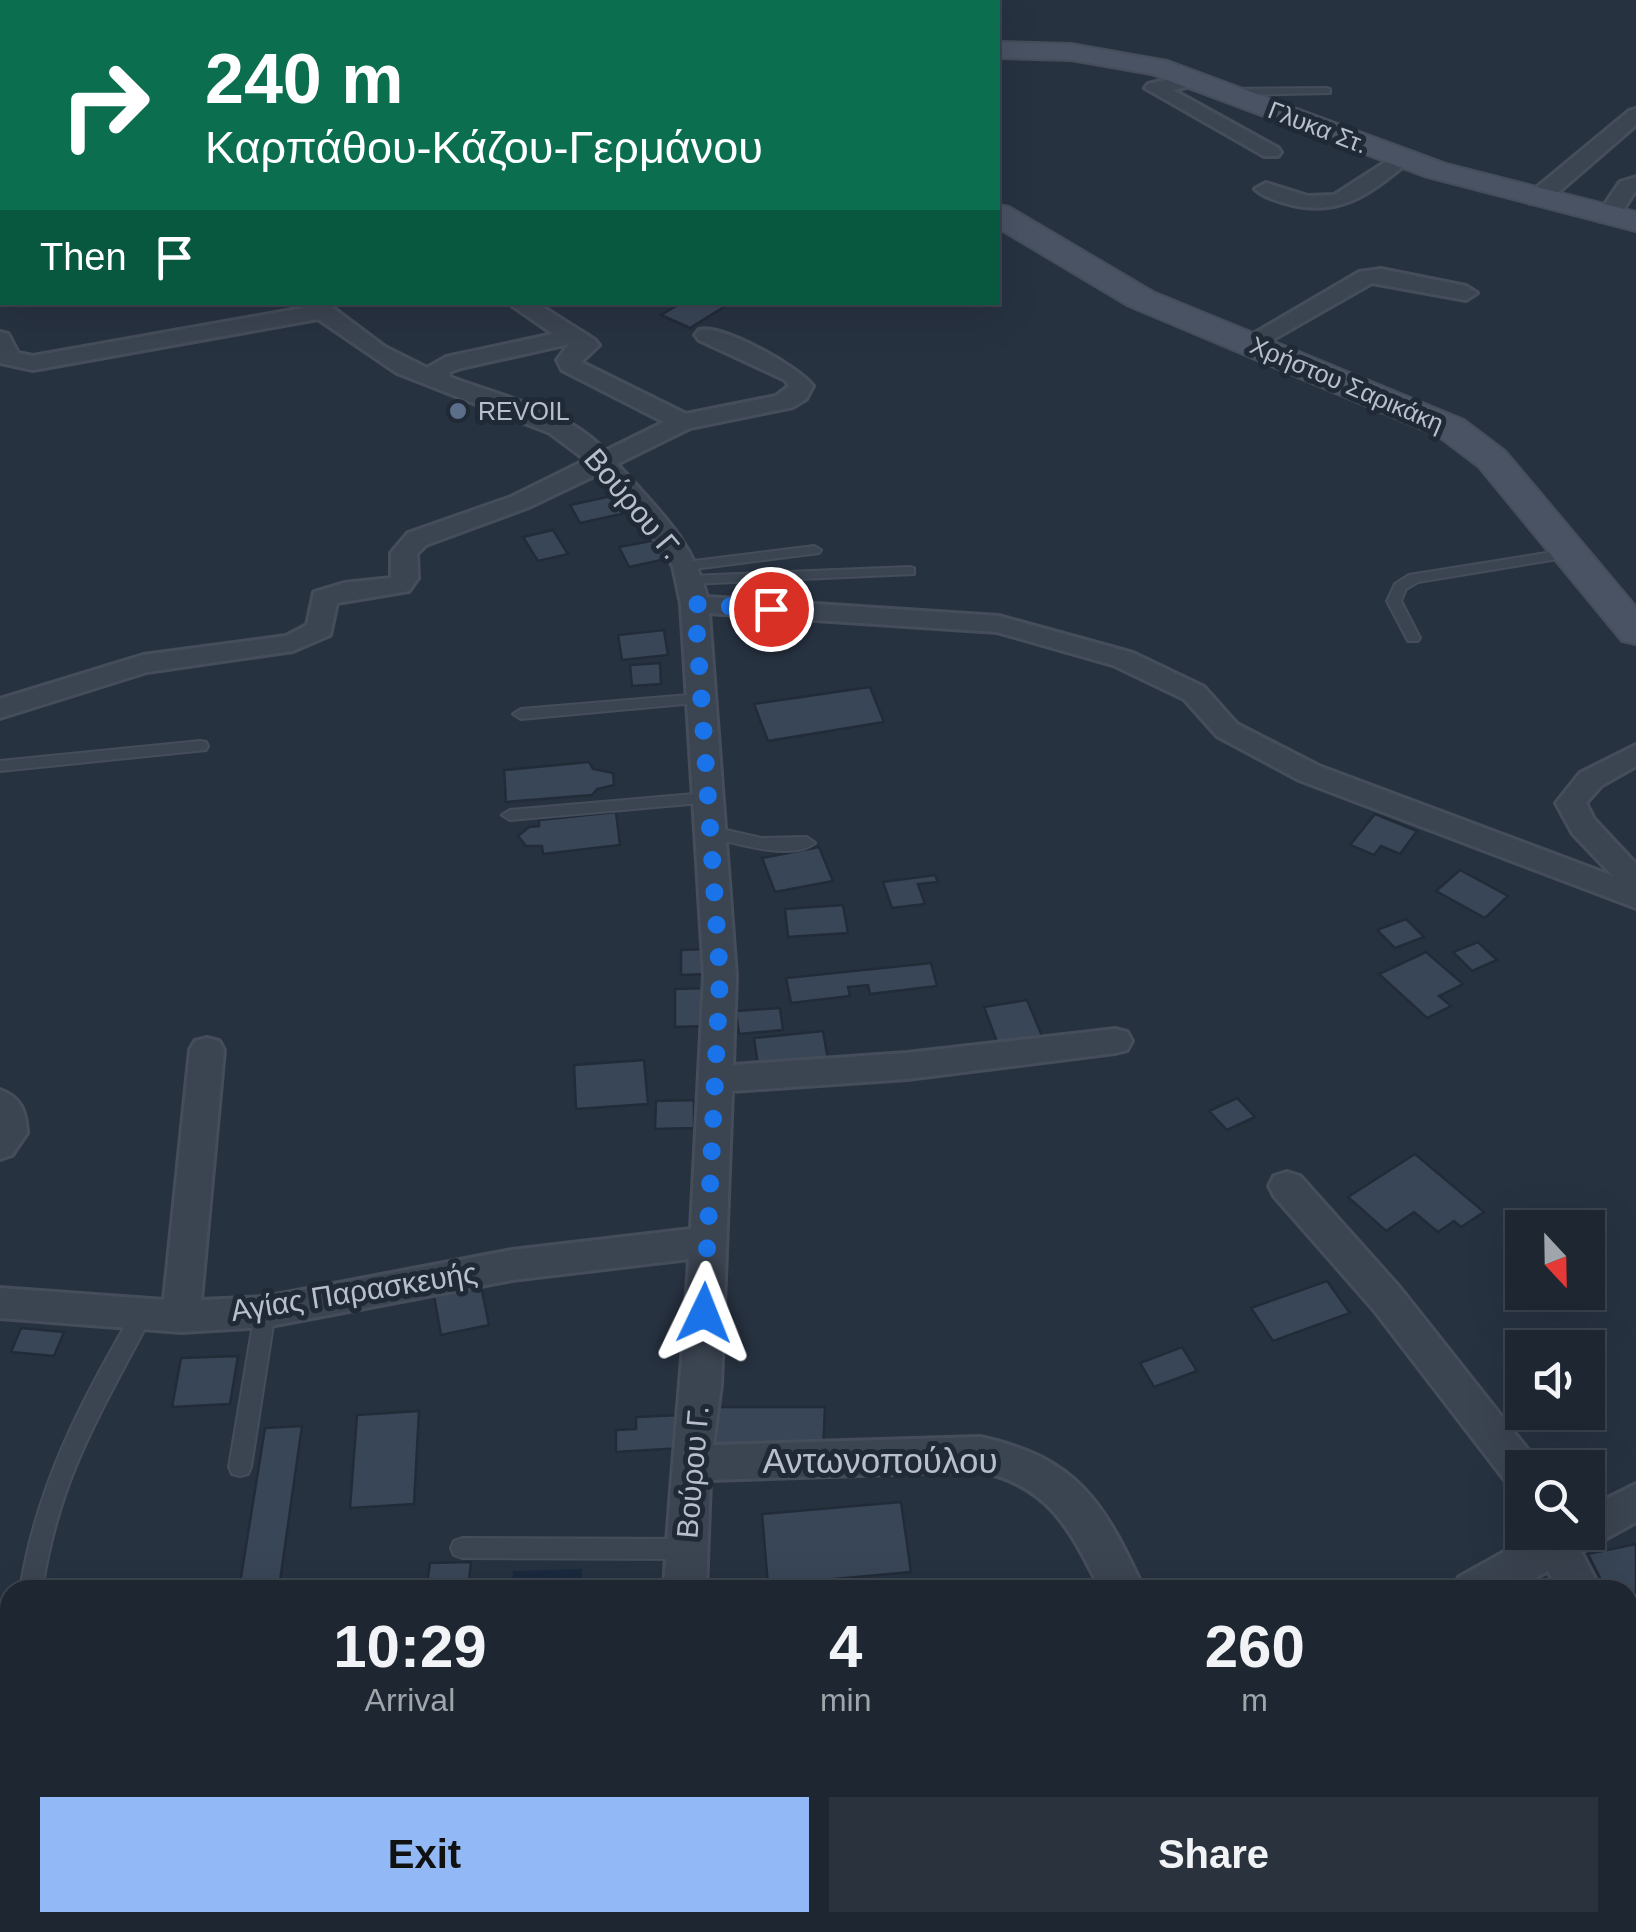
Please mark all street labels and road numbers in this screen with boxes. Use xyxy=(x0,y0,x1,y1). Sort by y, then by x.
street label: Γλυκα Στ. xyxy=(1264,95,1372,159)
street label: Χρήστου Σαρικάκη xyxy=(1246,331,1448,437)
street label: Βούρου Γ. xyxy=(578,442,689,565)
street label: Αγίας Παρασκευής xyxy=(228,1256,480,1327)
street label: Βούρου Γ. xyxy=(670,1404,715,1540)
street label: Αντωνοπούλου xyxy=(762,1441,998,1480)

